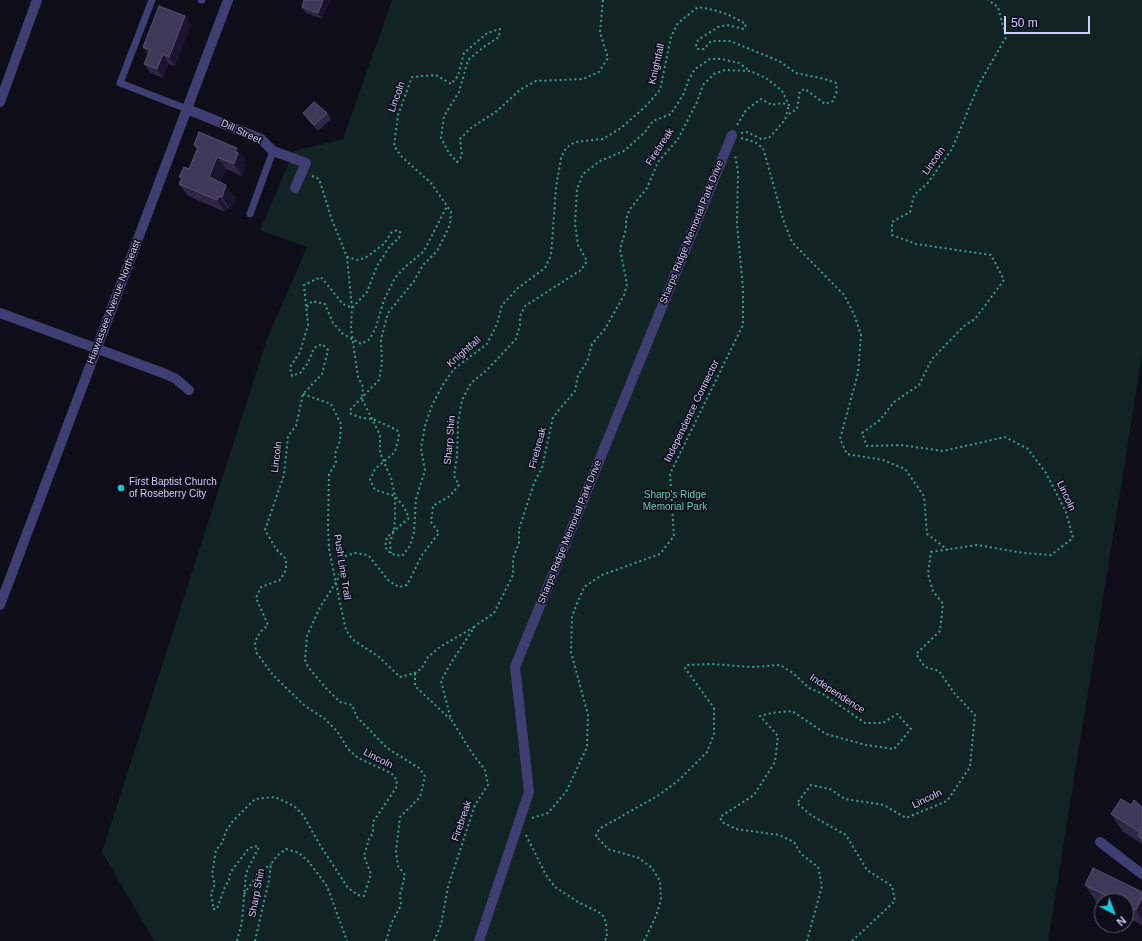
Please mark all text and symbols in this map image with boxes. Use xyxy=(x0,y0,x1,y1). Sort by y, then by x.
scale bar xyxy=(1006,8,1092,34)
text: 50 m xyxy=(1011,16,1038,30)
street label: Knightfall xyxy=(647,43,667,85)
street label: Lincoln xyxy=(386,80,408,114)
street label: Dill Street xyxy=(219,117,263,147)
street label: Firebreak xyxy=(643,126,677,168)
street label: Lincoln xyxy=(920,145,948,177)
street label: Sharps Ridge Memorial Park Drive xyxy=(658,158,726,306)
street label: Hiawassee Avenue Northeast xyxy=(85,238,143,366)
street label: Knightfall xyxy=(445,334,483,370)
street label: Independence Connector xyxy=(662,358,722,464)
street label: Sharp Shin xyxy=(442,415,458,465)
street label: Firebreak xyxy=(527,426,549,470)
street label: Lincoln xyxy=(269,441,285,473)
street label: Sharps Ridge Memorial Park Drive xyxy=(536,458,604,606)
place label: First Baptist Church of Roseberry City xyxy=(129,476,217,500)
street label: Lincoln xyxy=(1054,479,1078,513)
marker: First Baptist Church of Roseberry City xyxy=(116,483,126,493)
park label: Sharp's Ridge Memorial Park xyxy=(643,489,707,512)
street label: Push Line Trail xyxy=(331,533,353,601)
street label: Independence xyxy=(807,672,867,716)
street label: Lincoln xyxy=(361,746,395,772)
street label: Lincoln xyxy=(910,787,944,811)
street label: Firebreak xyxy=(449,799,475,843)
street label: Sharp Shin xyxy=(246,868,268,918)
north arrow xyxy=(1094,893,1134,933)
text: N xyxy=(1114,914,1128,928)

